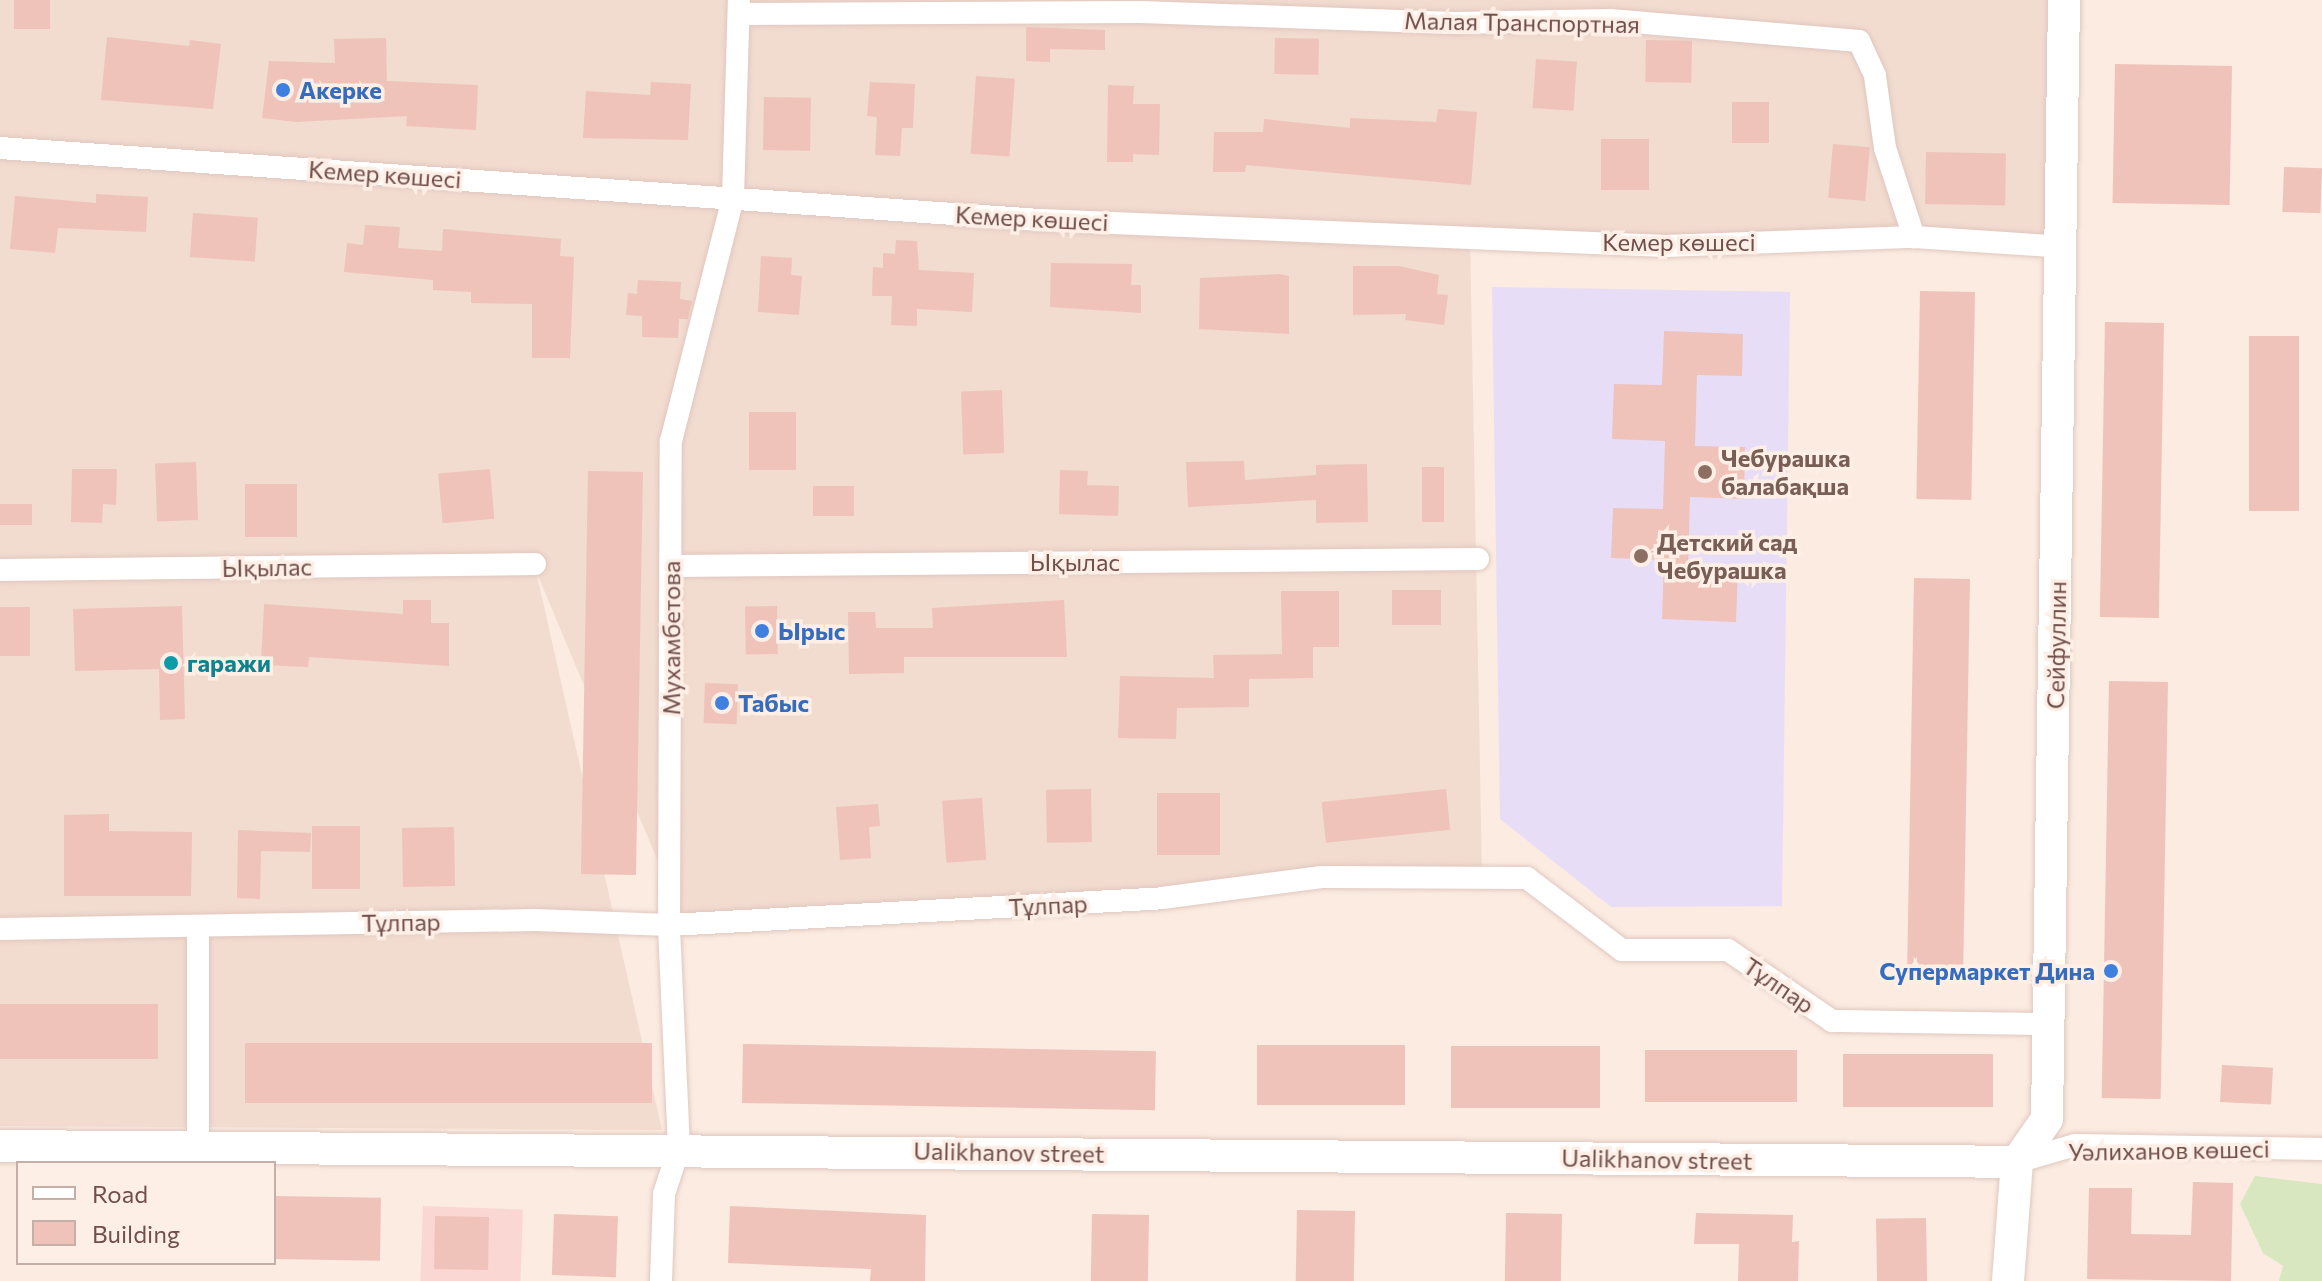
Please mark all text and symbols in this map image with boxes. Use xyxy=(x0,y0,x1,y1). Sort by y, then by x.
street label: Малая Транспортная xyxy=(1404,6,1640,38)
place label: Акерке xyxy=(299,76,382,104)
marker: Акерке xyxy=(274,81,292,99)
street label: Кемер көшесі xyxy=(307,154,463,194)
street label: Кемер көшесі xyxy=(955,200,1109,236)
street label: Кемер көшесі xyxy=(1602,228,1756,256)
place label: Чебурашка балабақша xyxy=(1721,444,1851,500)
marker: Чебурашка балабақша xyxy=(1696,463,1714,481)
place label: Детский сад Чебурашка xyxy=(1657,528,1797,584)
marker: Детский сад Чебурашка xyxy=(1632,547,1650,565)
street label: Ықылас xyxy=(1030,548,1120,576)
street label: Ықылас xyxy=(222,552,312,582)
street label: Мухамбетова xyxy=(657,561,685,715)
street label: Сейфуллин xyxy=(2040,581,2072,709)
place label: Ырыс xyxy=(778,617,845,645)
marker: Ырыс xyxy=(753,622,771,640)
place label: гаражи xyxy=(187,649,271,677)
marker: гаражи xyxy=(162,654,180,672)
place label: Табыс xyxy=(738,689,809,717)
marker: Табыс xyxy=(713,694,731,712)
street label: Тұлпар xyxy=(1008,889,1088,921)
street label: Тұлпар xyxy=(361,907,441,937)
street label: Тұлпар xyxy=(1738,951,1820,1019)
place label: Супермаркет Дина xyxy=(1879,957,2095,985)
marker: Супермаркет Дина xyxy=(2102,962,2120,980)
street label: Уәлиханов көшесі xyxy=(2068,1134,2270,1166)
street label: Ualikhanov street xyxy=(913,1136,1105,1168)
street label: Ualikhanov street xyxy=(1561,1143,1753,1175)
legend xyxy=(16,1161,276,1265)
text: Road xyxy=(92,1179,148,1208)
text: Building xyxy=(92,1219,180,1248)

